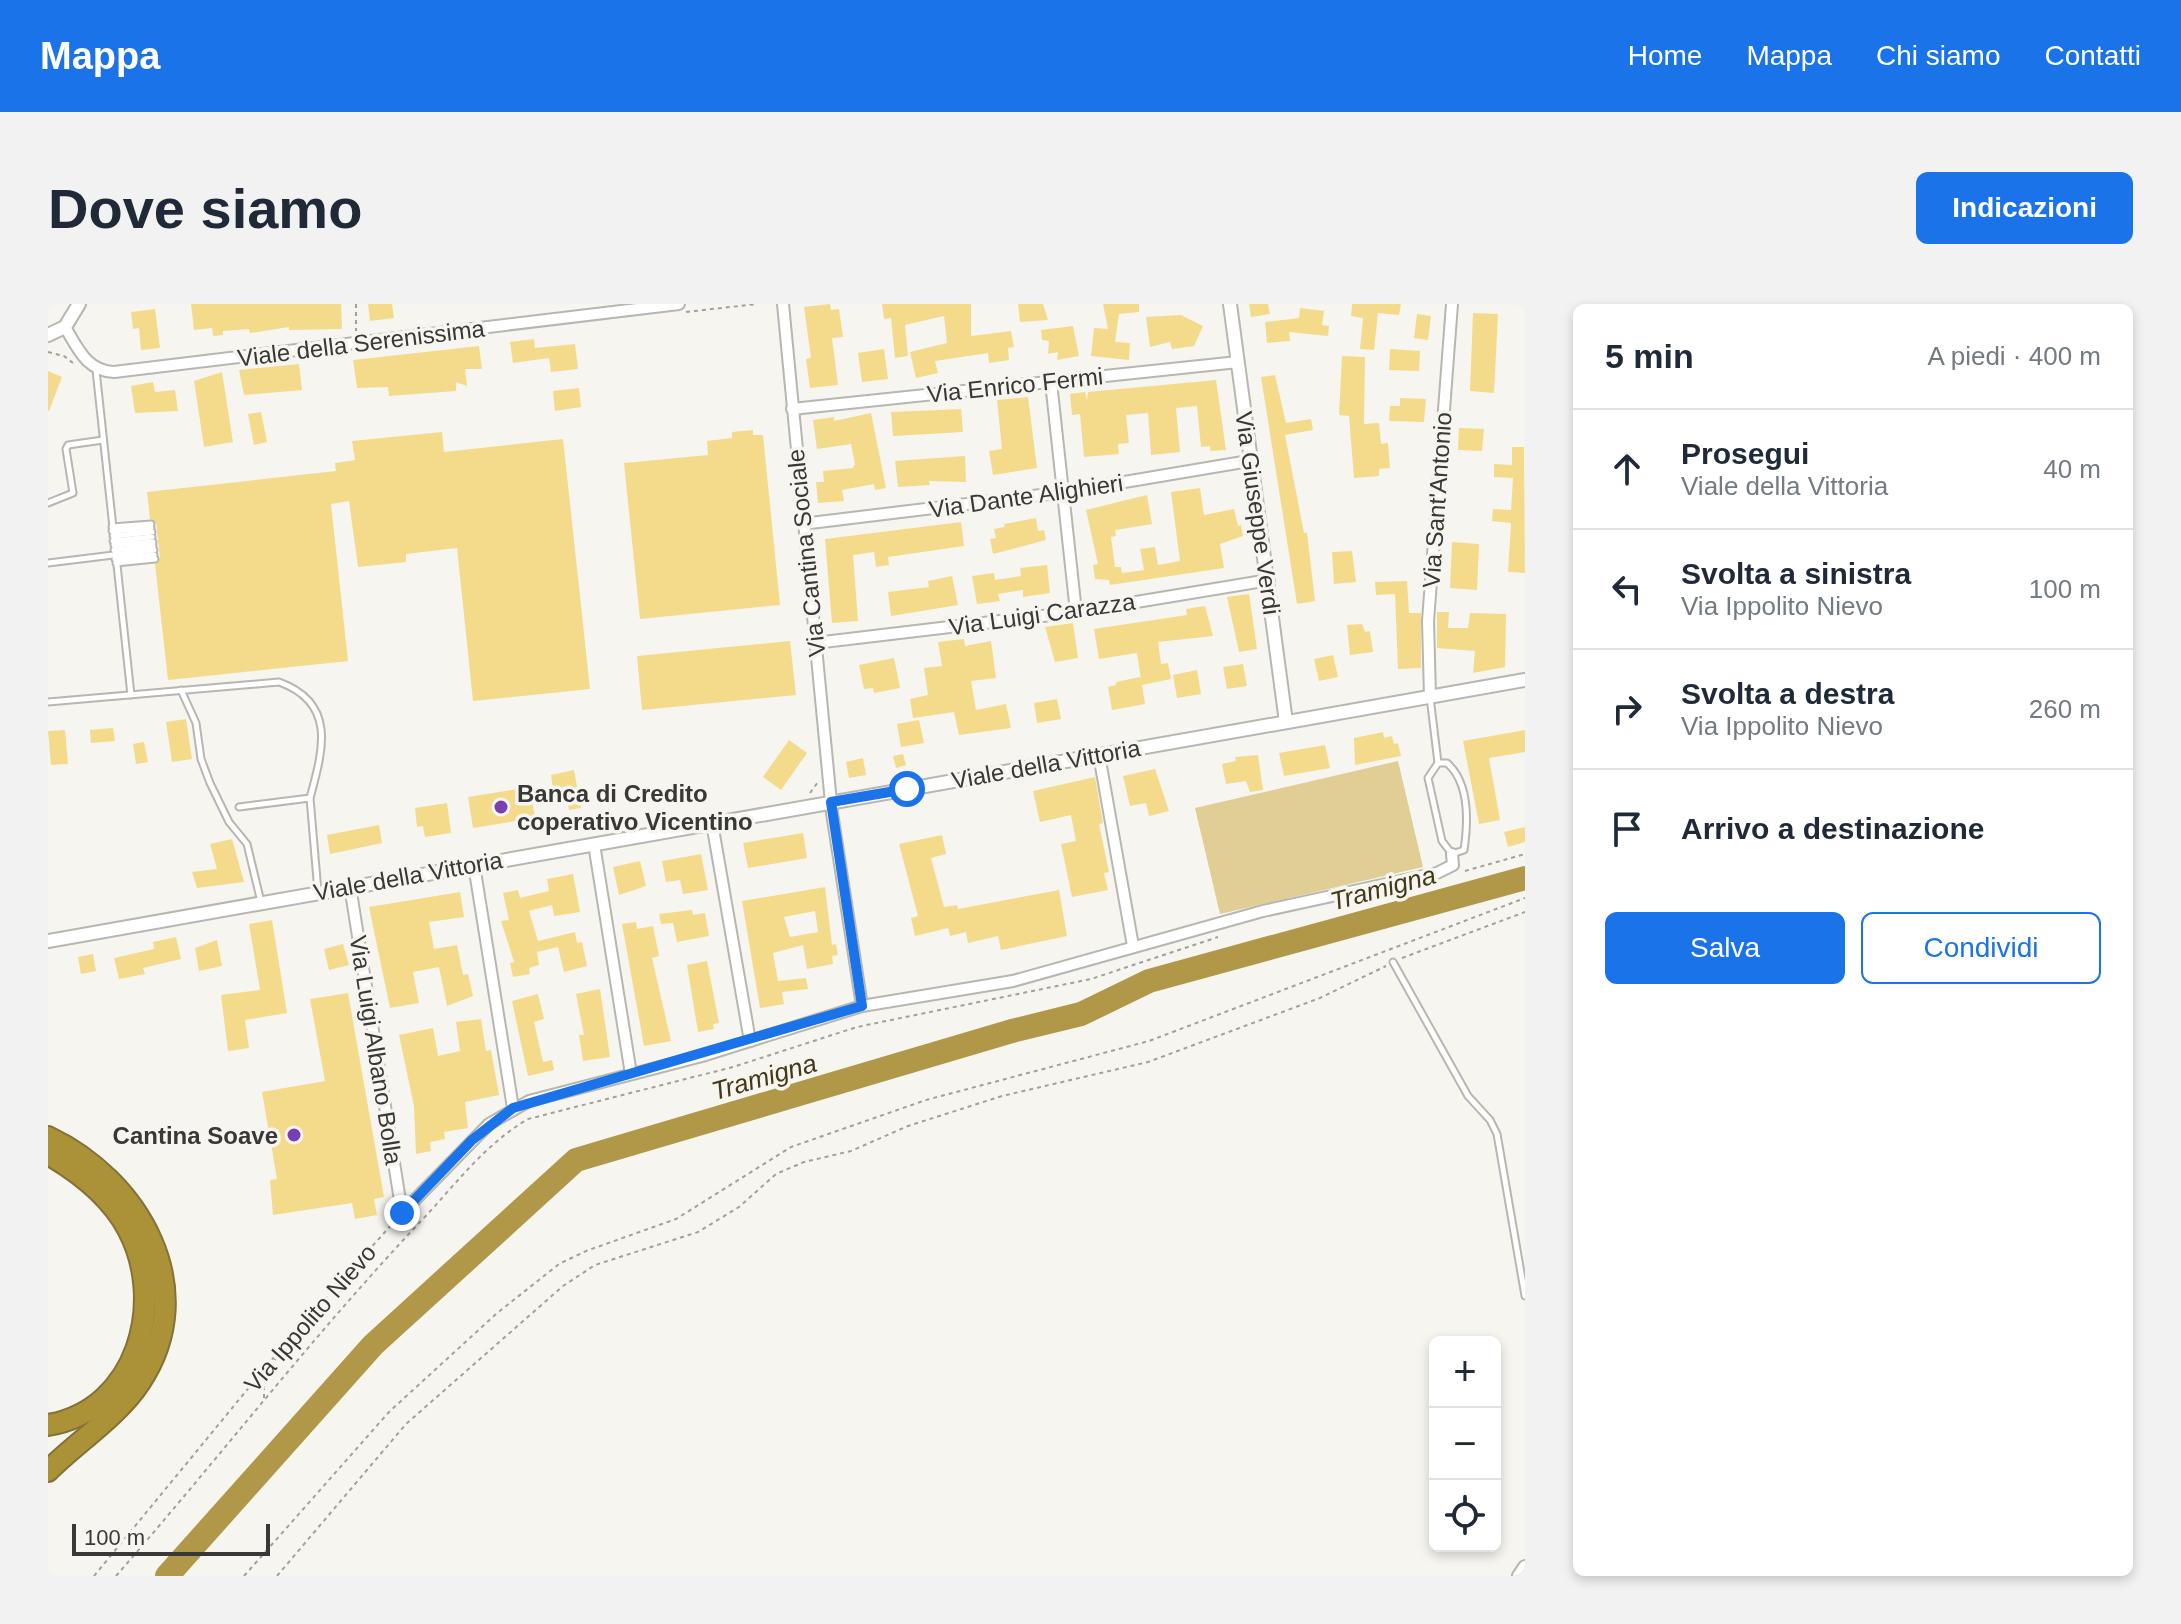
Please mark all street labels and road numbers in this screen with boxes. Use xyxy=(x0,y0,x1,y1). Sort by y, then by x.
street label: Viale della Serenissima xyxy=(236,314,487,372)
street label: Via Enrico Fermi xyxy=(926,362,1104,408)
street label: Via Giuseppe Verdi xyxy=(1230,410,1286,616)
street label: Via Sant'Antonio xyxy=(1417,411,1457,589)
street label: Via Cantina Sociale xyxy=(782,448,830,658)
street label: Via Dante Alighieri xyxy=(927,469,1125,523)
street label: Via Luigi Carazza xyxy=(947,587,1137,640)
street label: Viale della Vittoria xyxy=(949,734,1143,794)
street label: Viale della Vittoria xyxy=(311,846,505,906)
street label: Via Luigi Albano Bolla xyxy=(345,933,408,1167)
street label: Via Ippolito Nievo xyxy=(239,1239,381,1397)

